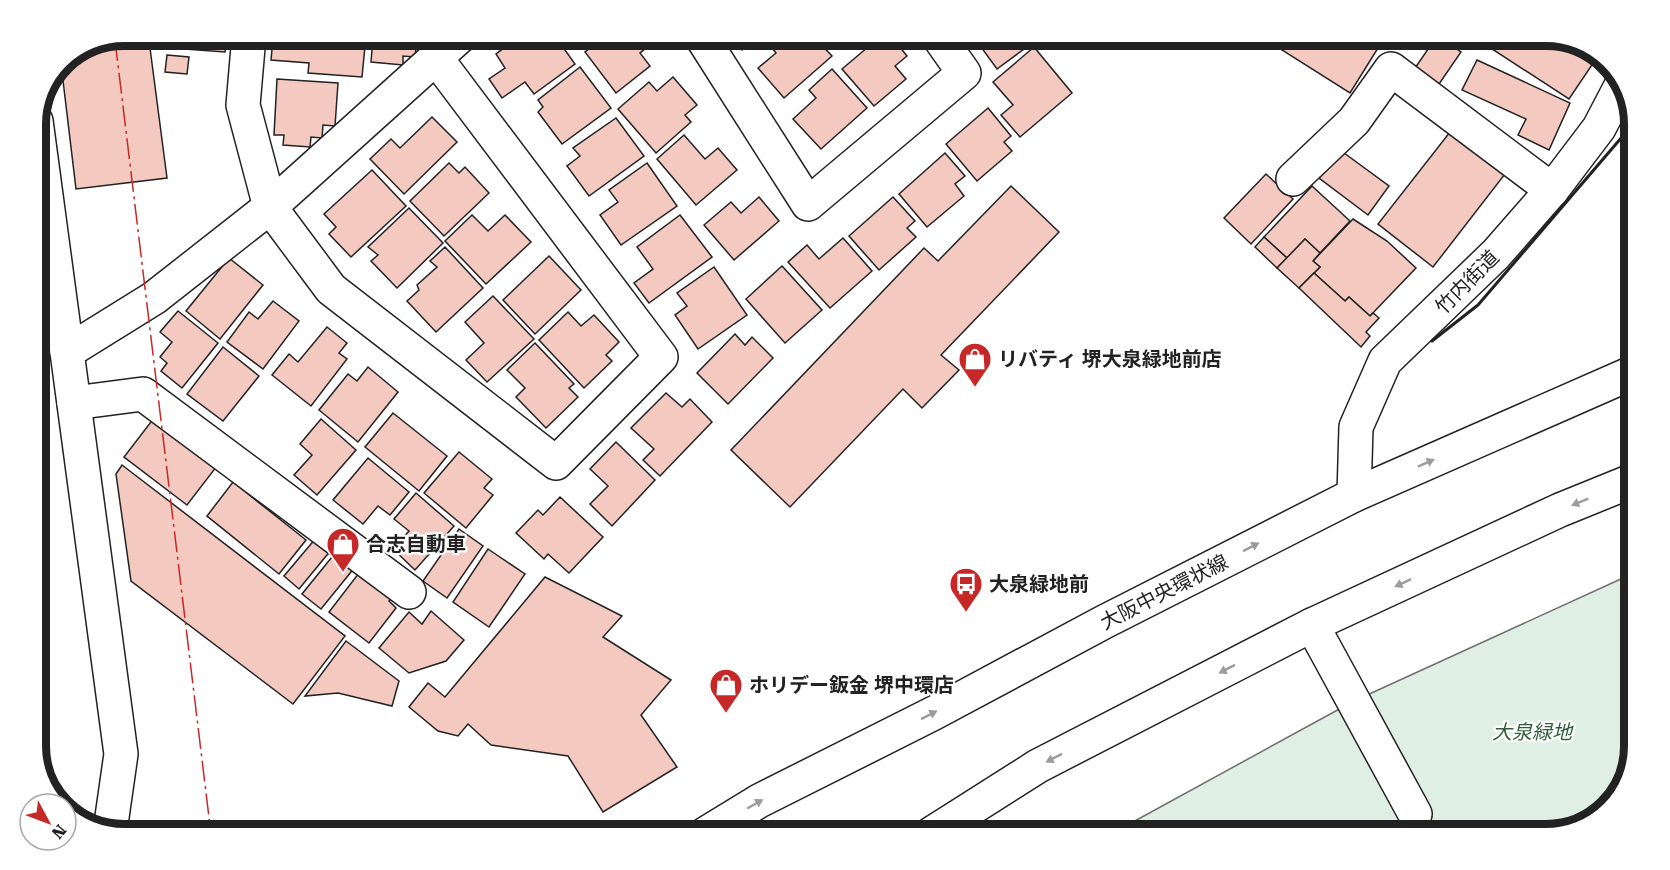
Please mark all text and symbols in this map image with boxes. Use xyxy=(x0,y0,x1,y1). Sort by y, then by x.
street label: 竹内街道 xyxy=(1430,245,1504,319)
shop icon: リバティ 堺大泉緑地前店 xyxy=(957,341,993,388)
place label: リバティ 堺大泉緑地前店 xyxy=(998,347,1222,371)
one-way arrow xyxy=(1418,458,1436,468)
one-way arrow xyxy=(1571,498,1589,507)
shop icon: 合志自動車 xyxy=(325,526,361,573)
place label: 合志自動車 xyxy=(366,532,466,556)
one-way arrow xyxy=(1242,543,1259,552)
street label: 大阪中央環状線 xyxy=(1096,550,1232,634)
bus stop icon: 大泉緑地前 xyxy=(948,566,984,613)
place label: 大泉緑地前 xyxy=(989,572,1089,596)
one-way arrow xyxy=(1393,578,1411,588)
one-way arrow xyxy=(1219,664,1236,673)
shop icon: ホリデー鈑金 堺中環店 xyxy=(708,667,744,714)
place label: ホリデー鈑金 堺中環店 xyxy=(749,673,954,697)
one-way arrow xyxy=(920,711,938,721)
park label: 大泉緑地 xyxy=(1492,720,1574,744)
one-way arrow xyxy=(1045,753,1062,763)
north arrow xyxy=(18,792,78,852)
one-way arrow xyxy=(747,798,763,809)
text: N xyxy=(48,821,70,842)

